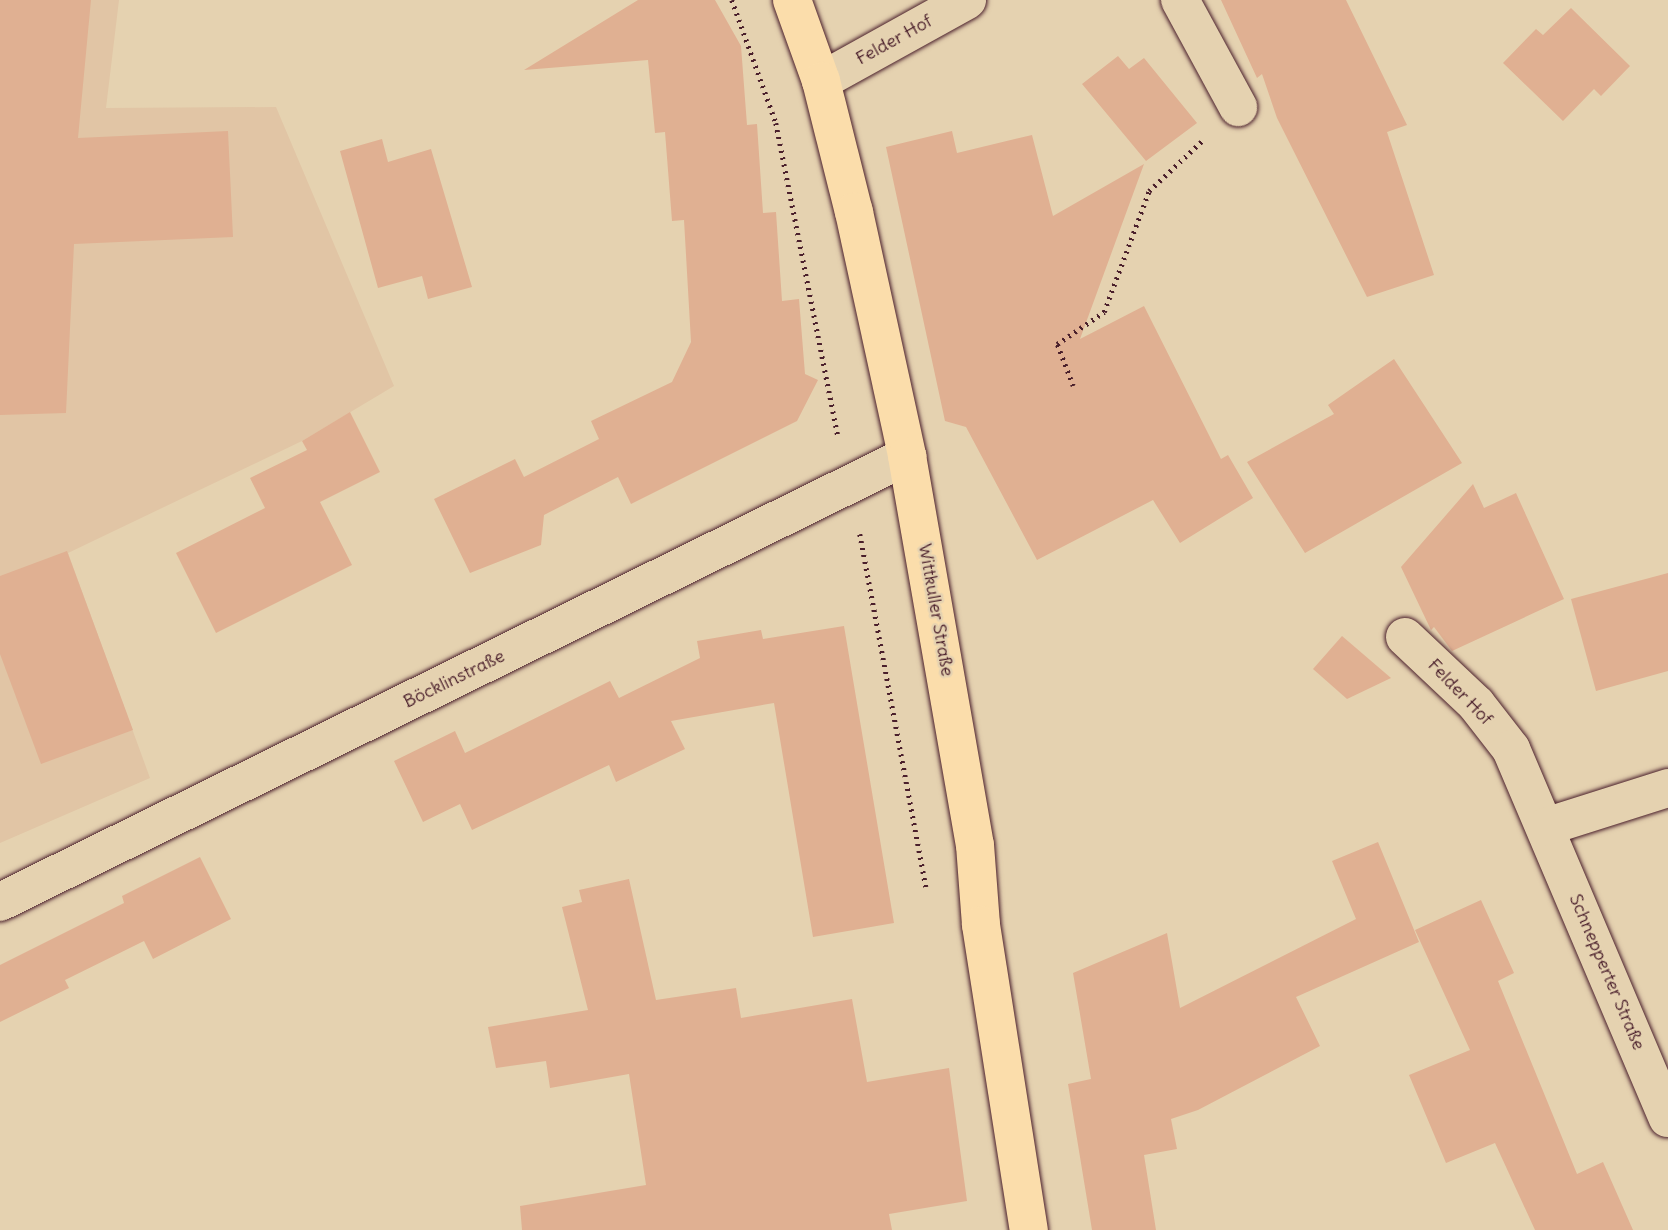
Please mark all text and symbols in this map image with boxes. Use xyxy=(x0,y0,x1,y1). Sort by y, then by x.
street label: Felder Hof xyxy=(852,10,936,70)
street label: Wittkuller Straße xyxy=(914,542,958,678)
street label: Böcklinstraße xyxy=(400,645,508,713)
street label: Felder Hof xyxy=(1423,654,1497,730)
street label: Schnepperter Straße xyxy=(1564,891,1650,1053)

